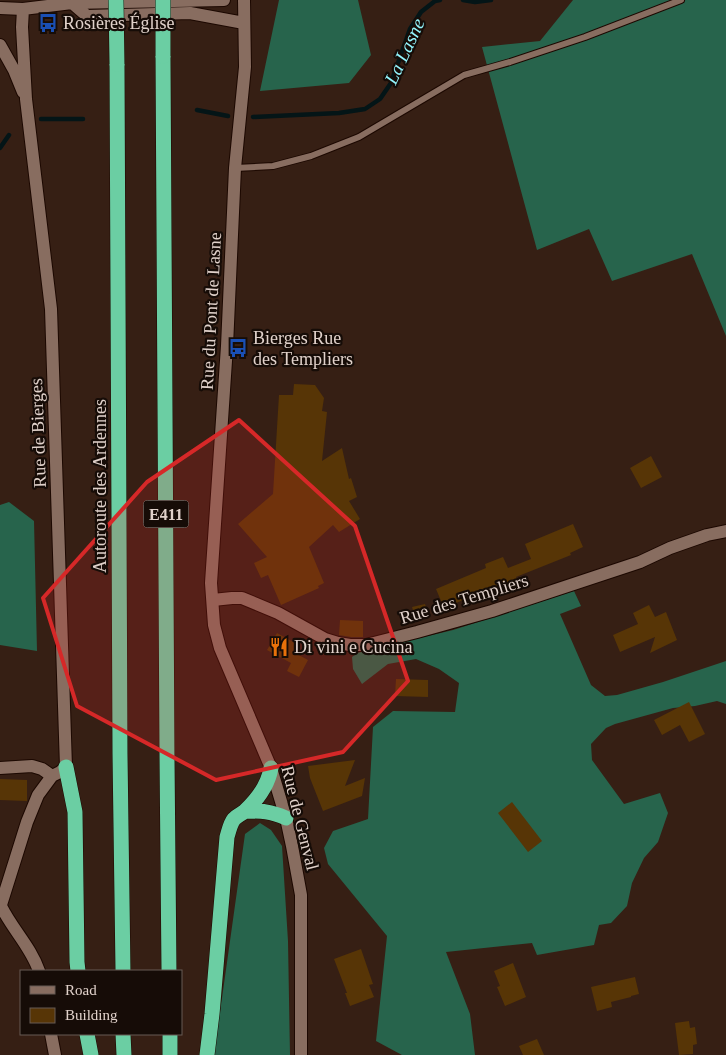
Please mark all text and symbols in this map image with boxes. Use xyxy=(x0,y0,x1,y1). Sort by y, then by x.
bus stop icon: Rosières Église xyxy=(37,12,59,34)
place label: Rosières Église xyxy=(63,12,174,33)
water label: La Lasne xyxy=(380,15,429,88)
street label: Rue du Pont de Lasne xyxy=(197,232,225,390)
place label: Bierges Rue des Templiers xyxy=(253,328,353,369)
bus stop icon: Bierges Rue des Templiers xyxy=(227,337,249,359)
street label: Rue de Bierges xyxy=(26,378,50,488)
street label: Autoroute des Ardennes xyxy=(90,399,110,573)
road number: E411 xyxy=(144,500,188,528)
street label: Rue des Templiers xyxy=(397,570,531,628)
restaurant icon: Di vini e Cucina xyxy=(268,636,290,658)
place label: Di vini e Cucina xyxy=(294,637,412,657)
street label: Rue de Genval xyxy=(277,764,323,872)
legend xyxy=(20,970,182,1035)
text: Road xyxy=(65,982,97,998)
text: Building xyxy=(65,1007,118,1023)

